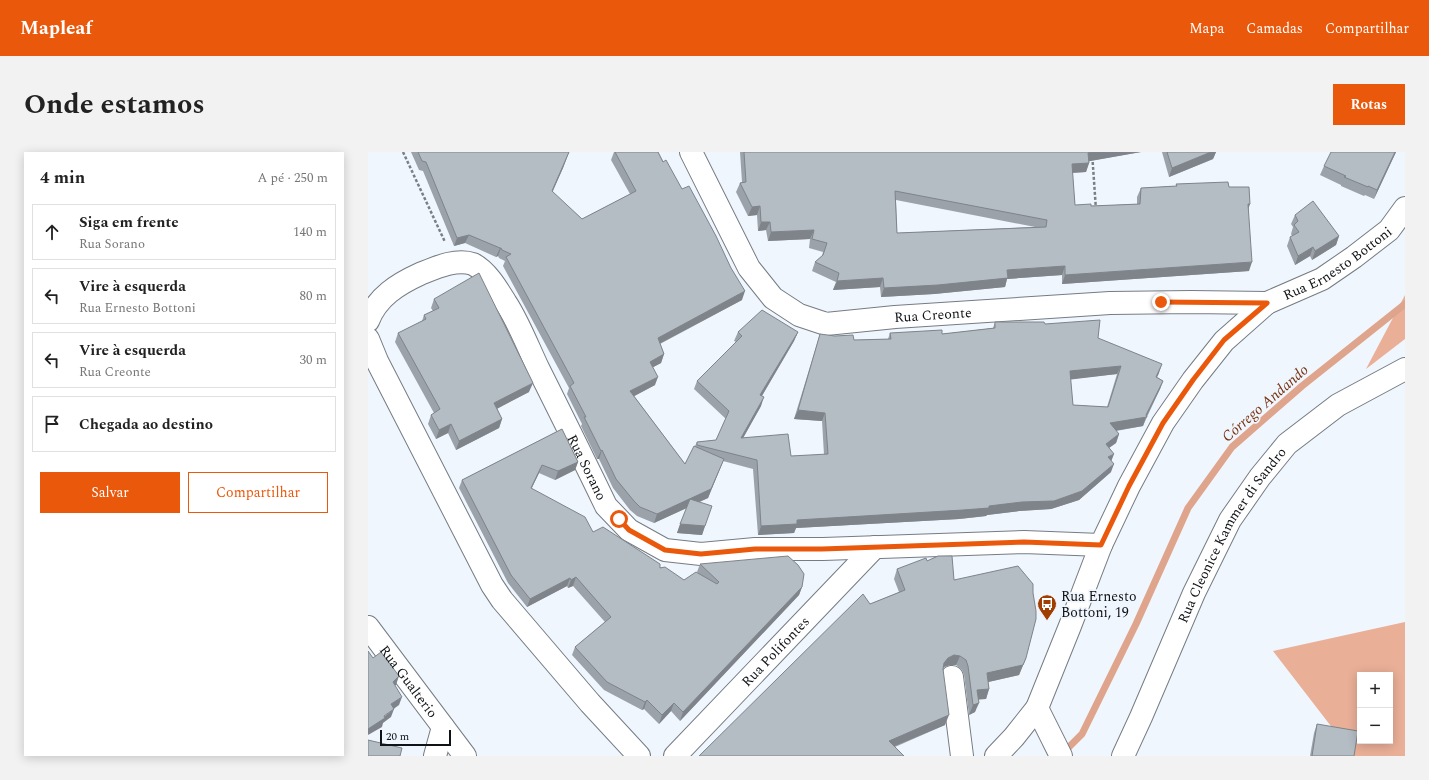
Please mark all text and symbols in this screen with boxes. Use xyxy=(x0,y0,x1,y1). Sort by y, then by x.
text: Mapleaf xyxy=(20,14,92,43)
text: Mapa xyxy=(1189,18,1224,39)
text: Camadas xyxy=(1246,18,1303,39)
text: Compartilhar xyxy=(1325,18,1409,39)
text: Onde estamos xyxy=(24,83,205,126)
button: Rotas xyxy=(1333,84,1405,125)
text: 4 min xyxy=(40,165,85,191)
text: A pé · 250 m xyxy=(258,168,328,188)
text: Siga em frente xyxy=(79,211,179,234)
icon: ahead xyxy=(41,221,63,243)
street label: Rua Ernesto Bottoni xyxy=(1280,221,1397,306)
text: 140 m xyxy=(293,222,327,242)
text: Rua Sorano xyxy=(79,234,145,254)
text: Vire à esquerda xyxy=(79,275,186,298)
icon: left xyxy=(41,285,63,307)
text: 80 m xyxy=(300,286,327,306)
route end xyxy=(1152,293,1170,311)
text: Rua Ernesto Bottoni xyxy=(79,298,196,318)
street label: Rua Creonte xyxy=(894,302,973,328)
text: Vire à esquerda xyxy=(79,339,186,362)
icon: left xyxy=(41,349,63,371)
text: 30 m xyxy=(300,350,327,370)
water label: Córrego Andando xyxy=(1217,359,1314,448)
text: Rua Creonte xyxy=(79,362,151,382)
icon: arrive xyxy=(41,413,63,435)
text: Chegada ao destino xyxy=(79,413,213,436)
street label: Rua Sorano xyxy=(562,431,612,504)
street label: Rua Cleonice Kammer di Sandro xyxy=(1172,443,1291,626)
button: Salvar xyxy=(40,472,180,513)
button: Compartilhar xyxy=(188,472,328,513)
route start xyxy=(610,510,628,528)
place label: Rua Ernesto Bottoni, 19 xyxy=(1061,586,1137,623)
bus stop icon: Rua Ernesto Bottoni, 19 xyxy=(1036,593,1058,621)
street label: Rua Polifontes xyxy=(737,612,814,692)
street label: Rua Gualterio xyxy=(374,641,443,722)
map controls xyxy=(1357,672,1393,744)
button: + xyxy=(1357,672,1393,708)
button: − xyxy=(1357,708,1393,744)
scale bar xyxy=(380,728,451,747)
text: 20 m xyxy=(386,728,409,745)

